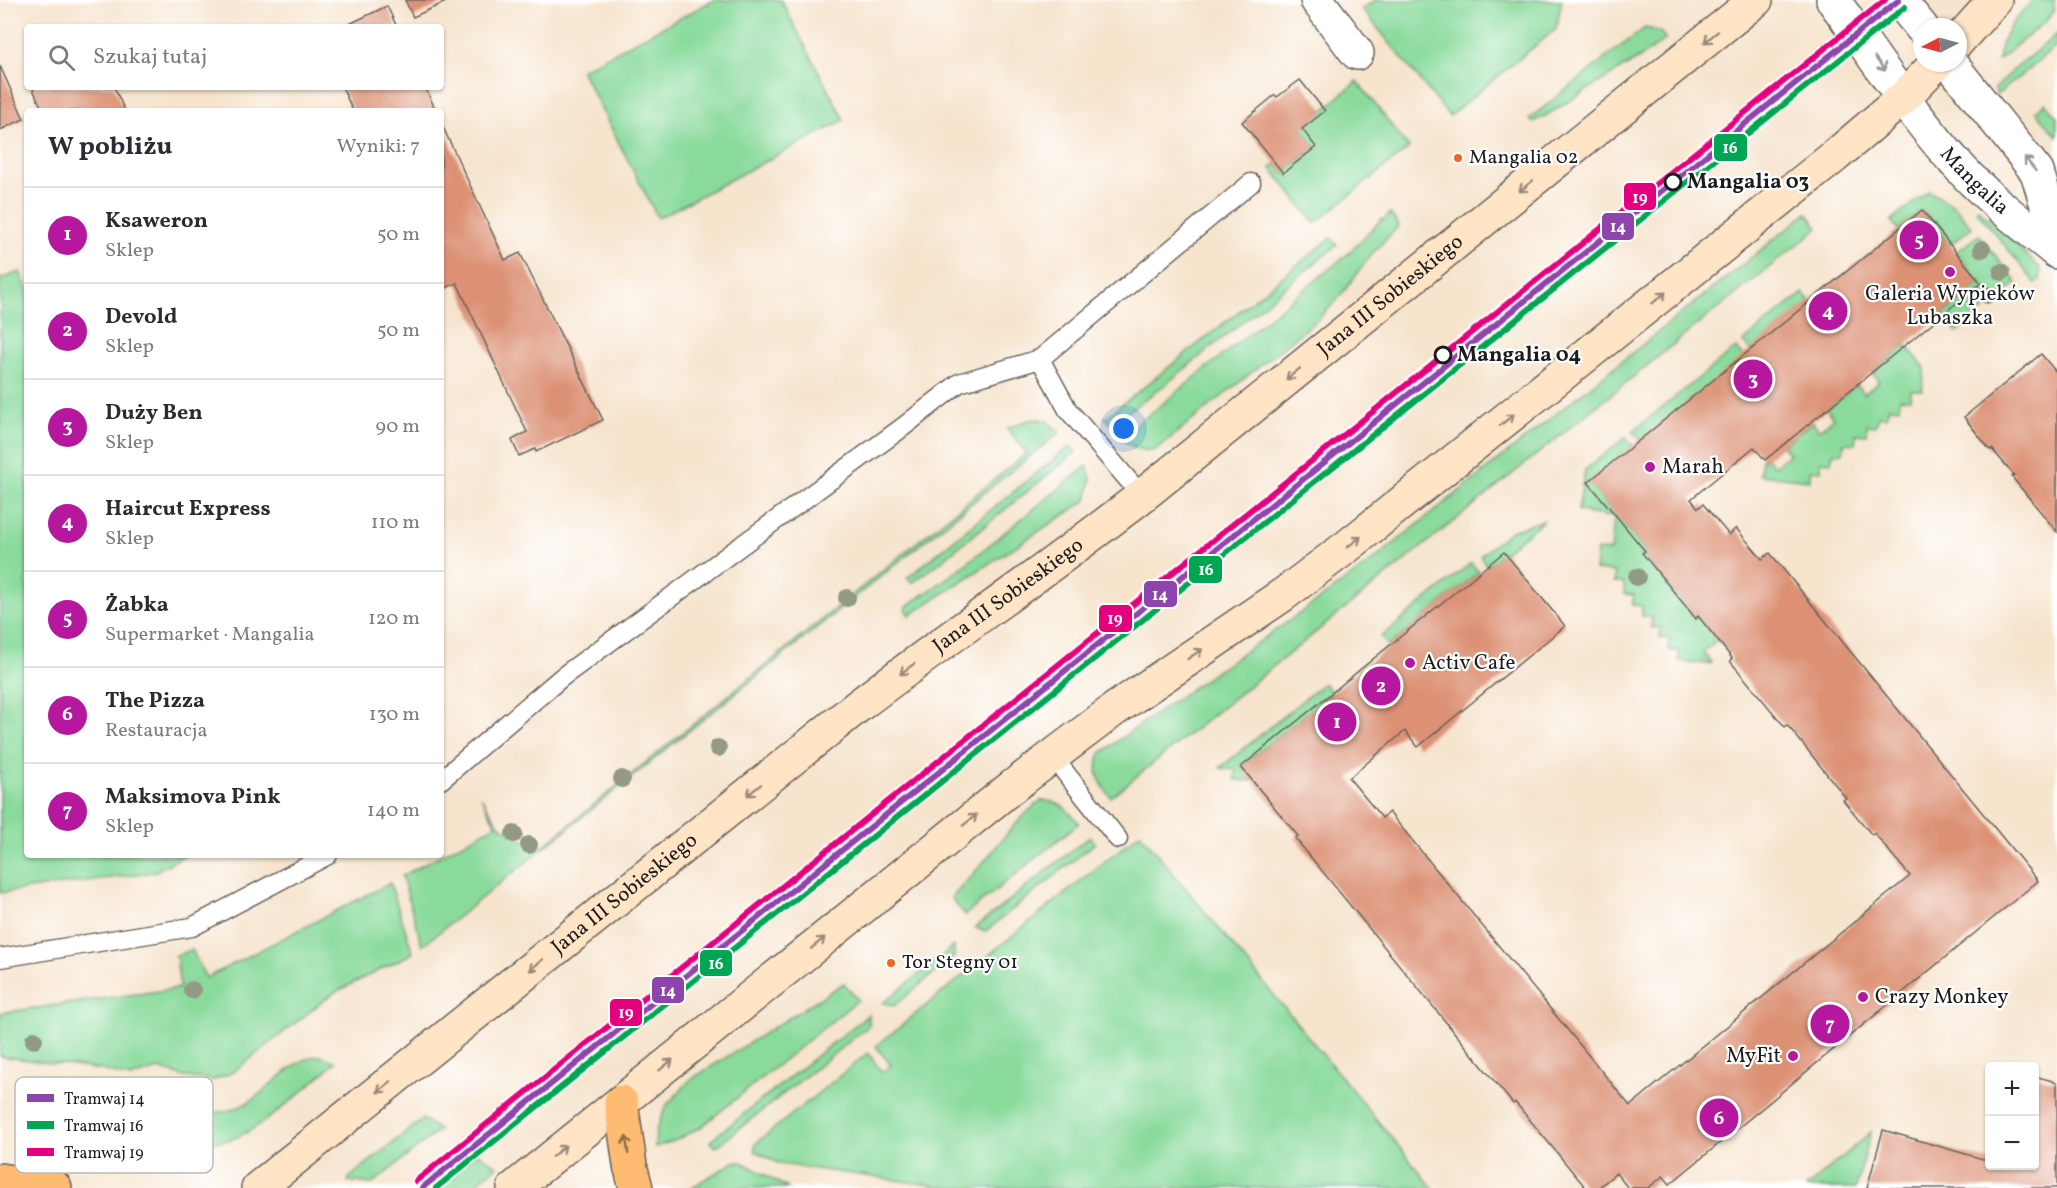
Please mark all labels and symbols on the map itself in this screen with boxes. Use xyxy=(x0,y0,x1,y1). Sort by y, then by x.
north arrow xyxy=(1913,18,1967,72)
one-way arrow xyxy=(1703,31,1719,44)
one-way arrow xyxy=(1873,56,1886,72)
line badge: 16 xyxy=(1713,133,1748,162)
text: 16 xyxy=(1722,138,1738,160)
street label: Mangalia xyxy=(1933,140,2015,222)
place label: Mangalia 02 xyxy=(1469,144,1578,172)
marker: Mangalia 02 xyxy=(1452,152,1464,164)
one-way arrow xyxy=(2024,156,2037,172)
place label: Mangalia 03 xyxy=(1687,168,1809,197)
marker: Mangalia 03 xyxy=(1664,173,1682,191)
one-way arrow xyxy=(1519,179,1535,192)
line badge: 19 xyxy=(1623,182,1657,211)
text: 19 xyxy=(1632,188,1648,210)
line badge: 14 xyxy=(1601,212,1635,241)
text: 14 xyxy=(1610,217,1626,239)
pin: 5 xyxy=(1900,218,1938,262)
street label: Jana III Sobieskiego xyxy=(1311,228,1469,363)
marker: Galeria Wypieków Lubaszka xyxy=(1943,265,1957,279)
place label: Galeria Wypieków Lubaszka xyxy=(1865,280,2035,333)
pin: 4 xyxy=(1808,288,1848,334)
one-way arrow xyxy=(1650,291,1666,304)
place label: Mangalia 04 xyxy=(1457,341,1581,370)
marker: Mangalia 04 xyxy=(1434,346,1452,364)
pin: 3 xyxy=(1734,356,1772,401)
one-way arrow xyxy=(1285,368,1301,381)
your location xyxy=(1109,414,1138,443)
one-way arrow xyxy=(1498,414,1514,427)
place label: Marah xyxy=(1662,453,1724,482)
marker: Marah xyxy=(1643,460,1657,474)
street label: Jana III Sobieskiego xyxy=(927,531,1090,660)
one-way arrow xyxy=(1346,535,1362,548)
line badge: 16 xyxy=(1188,555,1223,584)
text: 16 xyxy=(1198,560,1214,582)
line badge: 14 xyxy=(1143,580,1178,608)
text: 14 xyxy=(1152,585,1168,607)
line badge: 19 xyxy=(1098,604,1133,633)
text: 19 xyxy=(1107,609,1123,631)
one-way arrow xyxy=(1186,648,1203,660)
place label: Activ Cafe xyxy=(1422,649,1515,678)
marker: Activ Cafe xyxy=(1403,656,1417,670)
one-way arrow xyxy=(899,663,915,675)
pin: 2 xyxy=(1362,664,1400,708)
pin: 1 xyxy=(1318,700,1356,744)
one-way arrow xyxy=(746,783,762,796)
one-way arrow xyxy=(962,814,978,827)
street label: Jana III Sobieskiego xyxy=(545,826,704,961)
one-way arrow xyxy=(810,937,826,950)
line badge: 16 xyxy=(699,949,733,977)
place label: Tor Stegny 01 xyxy=(902,949,1018,977)
text: 16 xyxy=(708,954,724,976)
marker: Tor Stegny 01 xyxy=(885,957,897,969)
one-way arrow xyxy=(528,958,544,971)
line badge: 14 xyxy=(651,976,685,1004)
text: 14 xyxy=(660,981,676,1003)
place label: Crazy Monkey xyxy=(1875,983,2009,1012)
marker: Crazy Monkey xyxy=(1856,990,1870,1004)
line badge: 19 xyxy=(609,998,643,1027)
pin: 7 xyxy=(1810,1002,1850,1046)
text: 19 xyxy=(618,1003,634,1025)
place label: MyFit xyxy=(1726,1042,1781,1071)
marker: MyFit xyxy=(1786,1049,1800,1063)
one-way arrow xyxy=(658,1059,674,1072)
legend xyxy=(15,1077,213,1173)
one-way arrow xyxy=(376,1080,392,1093)
text: Tramwaj 14 xyxy=(64,1089,145,1111)
pin: 6 xyxy=(1700,1096,1738,1140)
text: Tramwaj 16 xyxy=(64,1116,143,1138)
one-way arrow xyxy=(621,1136,632,1156)
text: Tramwaj 19 xyxy=(64,1143,144,1165)
one-way arrow xyxy=(551,1145,567,1158)

